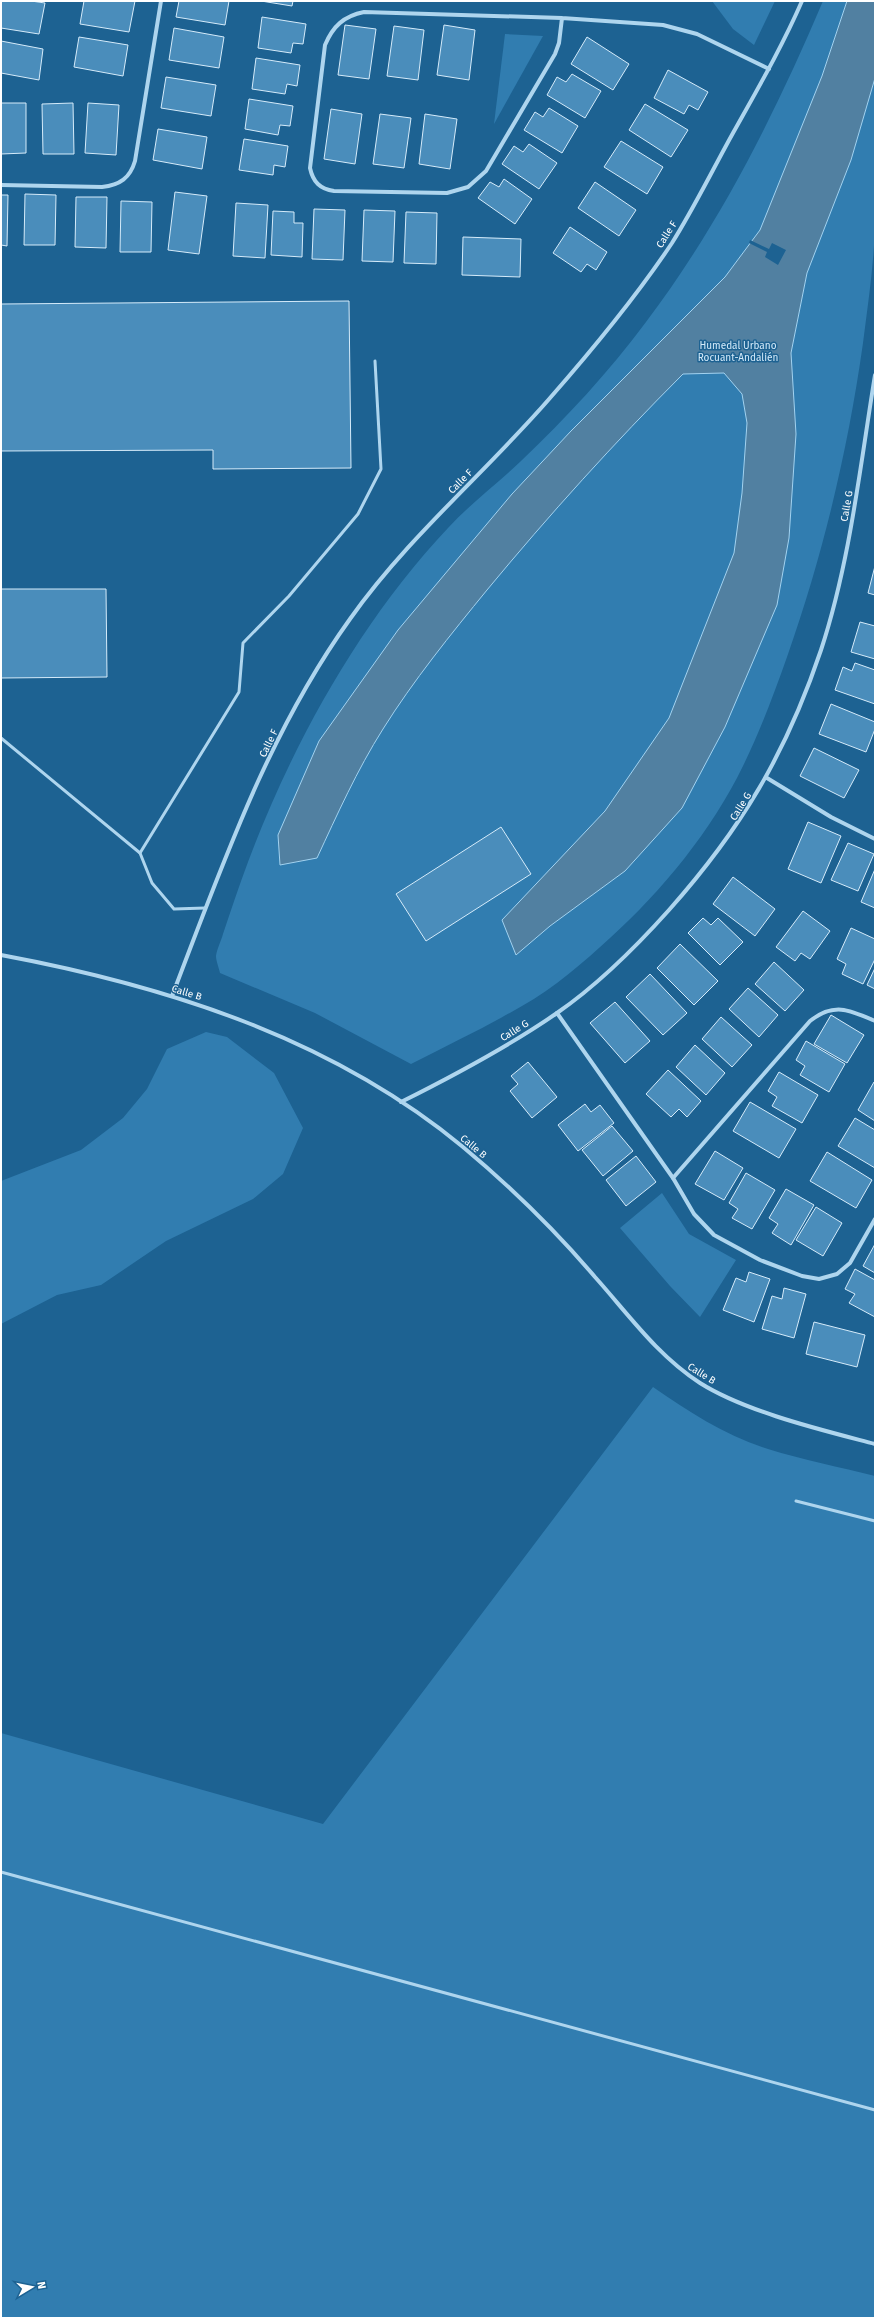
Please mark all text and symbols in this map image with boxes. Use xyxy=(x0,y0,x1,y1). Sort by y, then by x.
street label: Calle F xyxy=(654,219,680,250)
park label: Humedal Urbano Rocuant-Andalién xyxy=(698,340,778,364)
street label: Calle F xyxy=(446,467,475,496)
street label: Calle G xyxy=(838,490,856,523)
street label: Calle F xyxy=(257,727,281,759)
street label: Calle G xyxy=(728,790,754,823)
street label: Calle B xyxy=(170,983,203,1003)
street label: Calle G xyxy=(498,1018,531,1044)
street label: Calle B xyxy=(458,1132,489,1161)
street label: Calle B xyxy=(685,1361,718,1387)
north arrow xyxy=(12,2267,52,2307)
text: N xyxy=(34,2281,48,2290)

